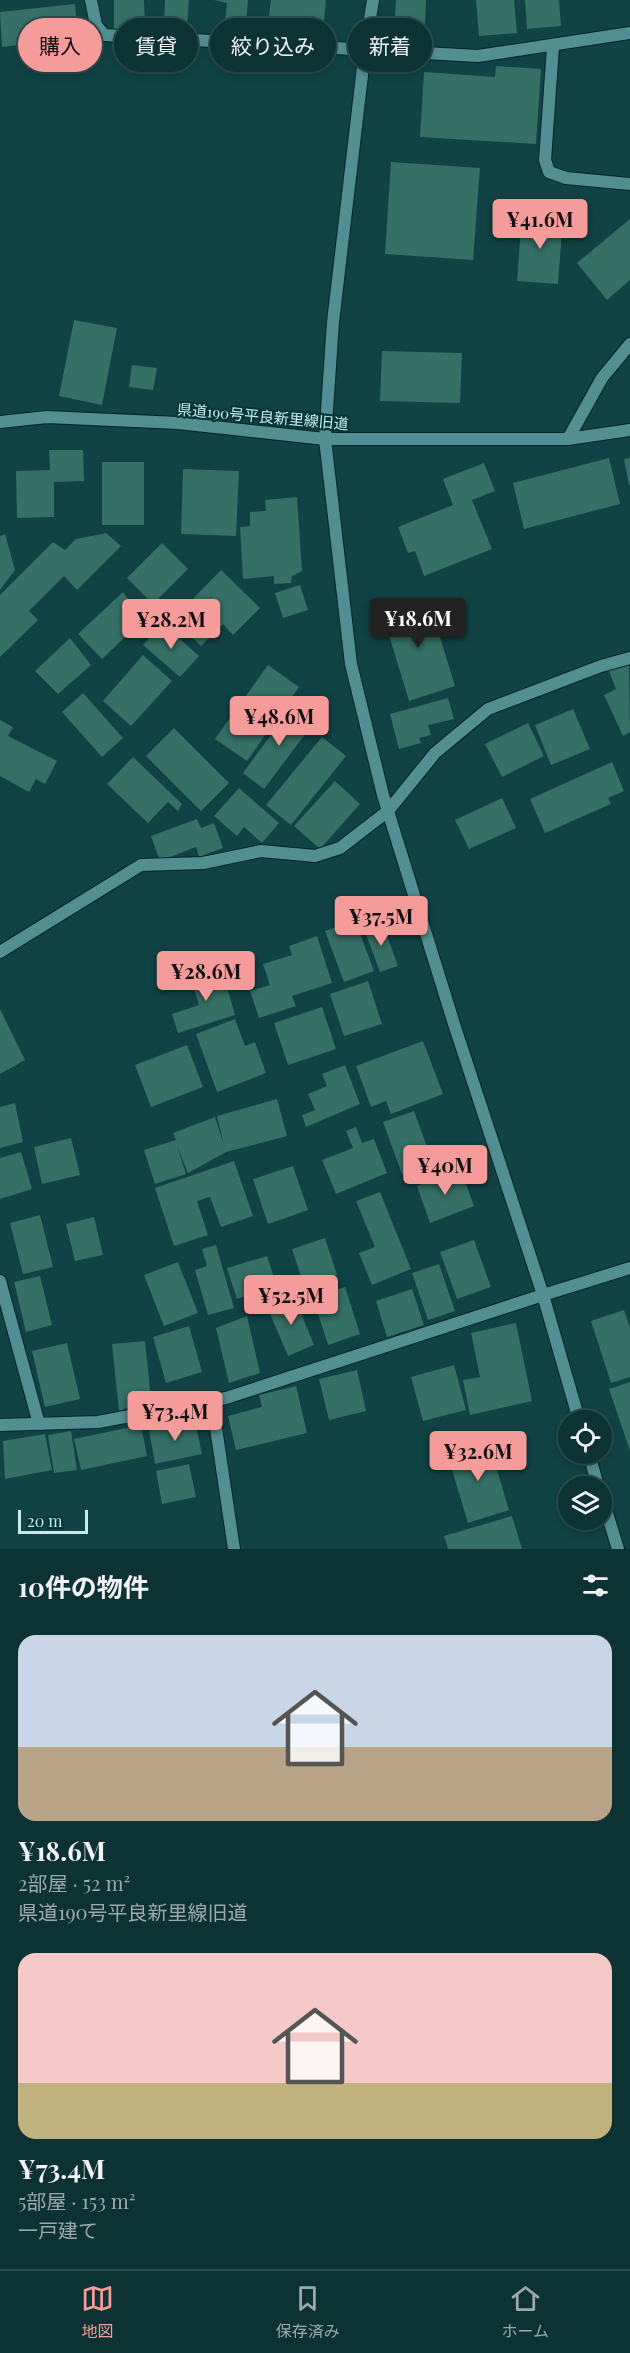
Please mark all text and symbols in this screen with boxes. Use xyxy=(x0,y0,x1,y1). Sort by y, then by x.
chip: 購入 xyxy=(18,18,102,72)
chip: 賃貸 xyxy=(114,18,198,72)
chip: 絞り込み xyxy=(210,18,336,72)
chip: 新着 xyxy=(348,18,432,72)
pin: ¥41.6M xyxy=(491,199,589,250)
text: ¥41.6M xyxy=(507,205,573,232)
street label: 県道190号平良新里線旧道 xyxy=(176,399,350,433)
pin: ¥18.6M xyxy=(369,598,467,649)
pin: ¥28.2M xyxy=(122,599,220,650)
text: ¥18.6M xyxy=(384,604,452,631)
text: ¥28.2M xyxy=(136,605,206,632)
pin: ¥48.6M xyxy=(230,696,328,747)
text: ¥48.6M xyxy=(244,702,314,729)
pin: ¥37.5M xyxy=(332,896,430,947)
text: ¥37.5M xyxy=(349,902,413,929)
pin: ¥28.6M xyxy=(157,951,255,1002)
text: ¥28.6M xyxy=(171,957,241,984)
pin: ¥40M xyxy=(409,1145,481,1196)
text: ¥40M xyxy=(417,1151,473,1178)
pin: ¥52.5M xyxy=(242,1275,340,1326)
text: ¥52.5M xyxy=(258,1281,324,1308)
pin: ¥73.4M xyxy=(126,1391,224,1442)
text: ¥73.4M xyxy=(142,1397,208,1424)
map controls xyxy=(558,1410,612,1530)
button: locate xyxy=(558,1410,612,1464)
pin: ¥32.6M xyxy=(429,1431,527,1482)
text: ¥32.6M xyxy=(444,1437,512,1464)
button: layers xyxy=(558,1476,612,1530)
scale bar xyxy=(18,1507,88,1534)
text: 20 m xyxy=(27,1510,62,1531)
text: 10件の物件 xyxy=(18,1569,149,1604)
icon: filters xyxy=(579,1569,612,1602)
icon: home xyxy=(261,1674,369,1782)
text: ¥18.6M xyxy=(18,1833,106,1868)
text: 2部屋 · 52 m² xyxy=(18,1869,130,1896)
text: 県道190号平良新里線旧道 xyxy=(18,1898,248,1925)
icon: home xyxy=(261,1992,369,2100)
text: ¥73.4M xyxy=(18,2151,105,2186)
text: 5部屋 · 153 m² xyxy=(18,2187,136,2214)
text: 一戸建て xyxy=(18,2216,98,2243)
tab: 地図 xyxy=(81,2282,114,2342)
tab: 保存済み xyxy=(276,2282,340,2342)
tab: ホーム xyxy=(502,2282,549,2342)

